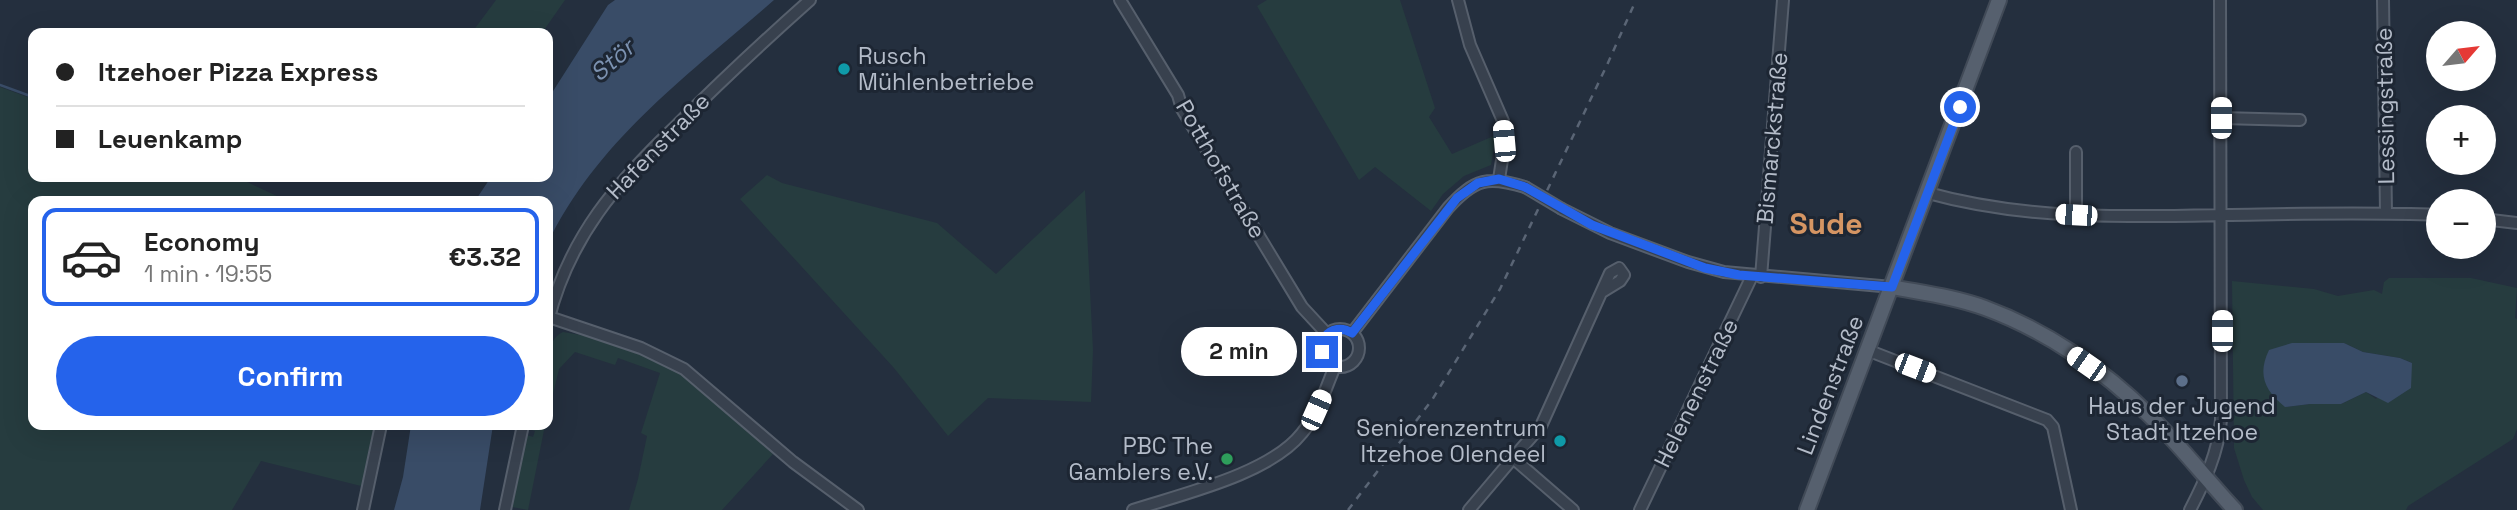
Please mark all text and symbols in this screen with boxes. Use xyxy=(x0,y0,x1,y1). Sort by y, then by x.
north arrow xyxy=(2426,21,2496,91)
map controls xyxy=(2426,21,2496,259)
street label: Lessingstraße xyxy=(2369,27,2401,185)
water label: Stör xyxy=(583,30,643,88)
place label: Rusch Mühlenbetriebe xyxy=(858,41,1034,97)
street label: Bismarckstraße xyxy=(1750,51,1794,225)
text: Itzehoer Pizza Express xyxy=(98,55,378,89)
marker: Rusch Mühlenbetriebe xyxy=(836,61,852,77)
street label: Hafenstraße xyxy=(600,86,716,206)
route start xyxy=(1944,91,1976,123)
street label: Potthofstraße xyxy=(1169,94,1273,244)
car xyxy=(2211,97,2232,139)
button: + xyxy=(2426,105,2496,175)
car xyxy=(1492,119,1517,163)
text: Leuenkamp xyxy=(98,122,242,156)
button: − xyxy=(2426,189,2496,259)
car xyxy=(2055,203,2098,227)
district label: Sude xyxy=(1789,204,1863,243)
text: Economy xyxy=(144,225,260,259)
icon: car xyxy=(60,226,123,289)
text: €3.32 xyxy=(449,240,521,274)
text: 1 min · 19:55 xyxy=(144,259,272,289)
car xyxy=(2212,310,2233,352)
street label: Lindenstraße xyxy=(1790,311,1870,459)
street label: Helenenstraße xyxy=(1647,314,1745,472)
callout: 2 min xyxy=(1182,328,1298,376)
button: Confirm xyxy=(56,336,525,416)
text: 2 min xyxy=(1209,336,1269,366)
route end xyxy=(1306,336,1338,368)
car xyxy=(2063,343,2110,385)
car xyxy=(1892,351,1939,385)
marker: Haus der Jugend Stadt Itzehoe xyxy=(2174,373,2190,389)
car xyxy=(1298,387,1335,433)
place label: Haus der Jugend Stadt Itzehoe xyxy=(2088,391,2276,447)
place label: Seniorenzentrum Itzehoe Olendeel xyxy=(1356,413,1546,469)
place label: PBC The Gamblers e.V. xyxy=(1069,431,1213,487)
marker: Seniorenzentrum Itzehoe Olendeel xyxy=(1552,433,1568,449)
marker: PBC The Gamblers e.V. xyxy=(1219,451,1235,467)

